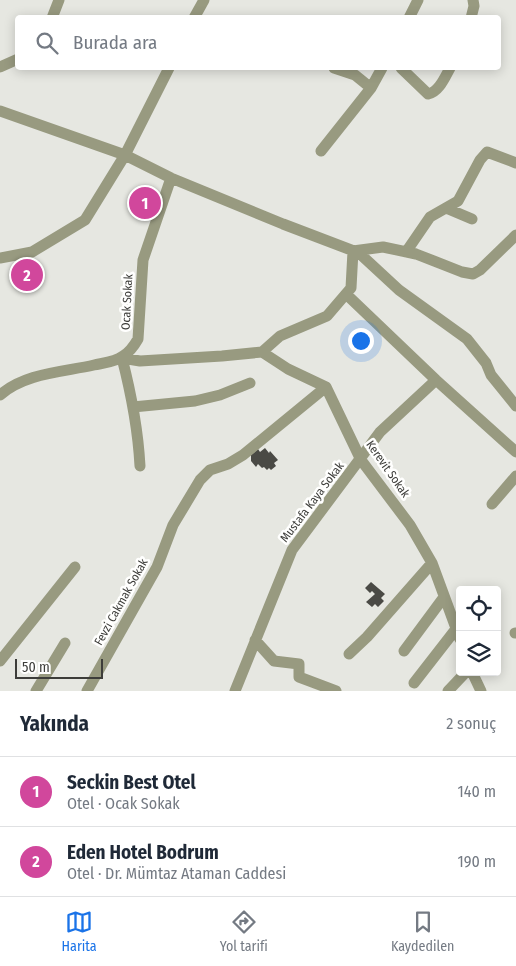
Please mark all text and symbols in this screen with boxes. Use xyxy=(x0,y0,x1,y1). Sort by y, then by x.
search box xyxy=(15,15,501,70)
icon: search xyxy=(33,29,61,57)
text: Burada ara xyxy=(73,31,157,54)
pin: 1 xyxy=(129,184,161,222)
pin: 2 xyxy=(11,256,43,294)
street label: Ocak Sokak xyxy=(119,273,135,330)
your location xyxy=(348,328,374,354)
street label: Kerevit Sokak xyxy=(363,438,413,500)
street label: Mustafa Kaya Sokak xyxy=(277,459,347,545)
street label: Fevzi Cakmak Sokak xyxy=(91,556,151,648)
map controls xyxy=(456,586,501,676)
button: locate xyxy=(456,586,501,631)
button: layers xyxy=(456,631,501,676)
scale bar xyxy=(15,656,102,679)
text: 50 m xyxy=(22,659,50,676)
text: Yakında xyxy=(20,711,89,737)
text: 2 sonuç xyxy=(446,714,496,733)
text: Seckin Best Otel xyxy=(67,771,196,794)
text: 1 xyxy=(33,782,39,801)
text: 140 m xyxy=(458,782,496,801)
text: Otel · Ocak Sokak xyxy=(67,794,180,813)
text: Eden Hotel Bodrum xyxy=(67,841,219,864)
text: 2 xyxy=(32,852,40,871)
text: 190 m xyxy=(458,852,496,871)
text: Otel · Dr. Mümtaz Ataman Caddesi xyxy=(67,864,286,883)
tab: Harita xyxy=(62,908,97,955)
tab: Yol tarifi xyxy=(220,908,268,955)
tab: Kaydedilen xyxy=(391,908,454,955)

